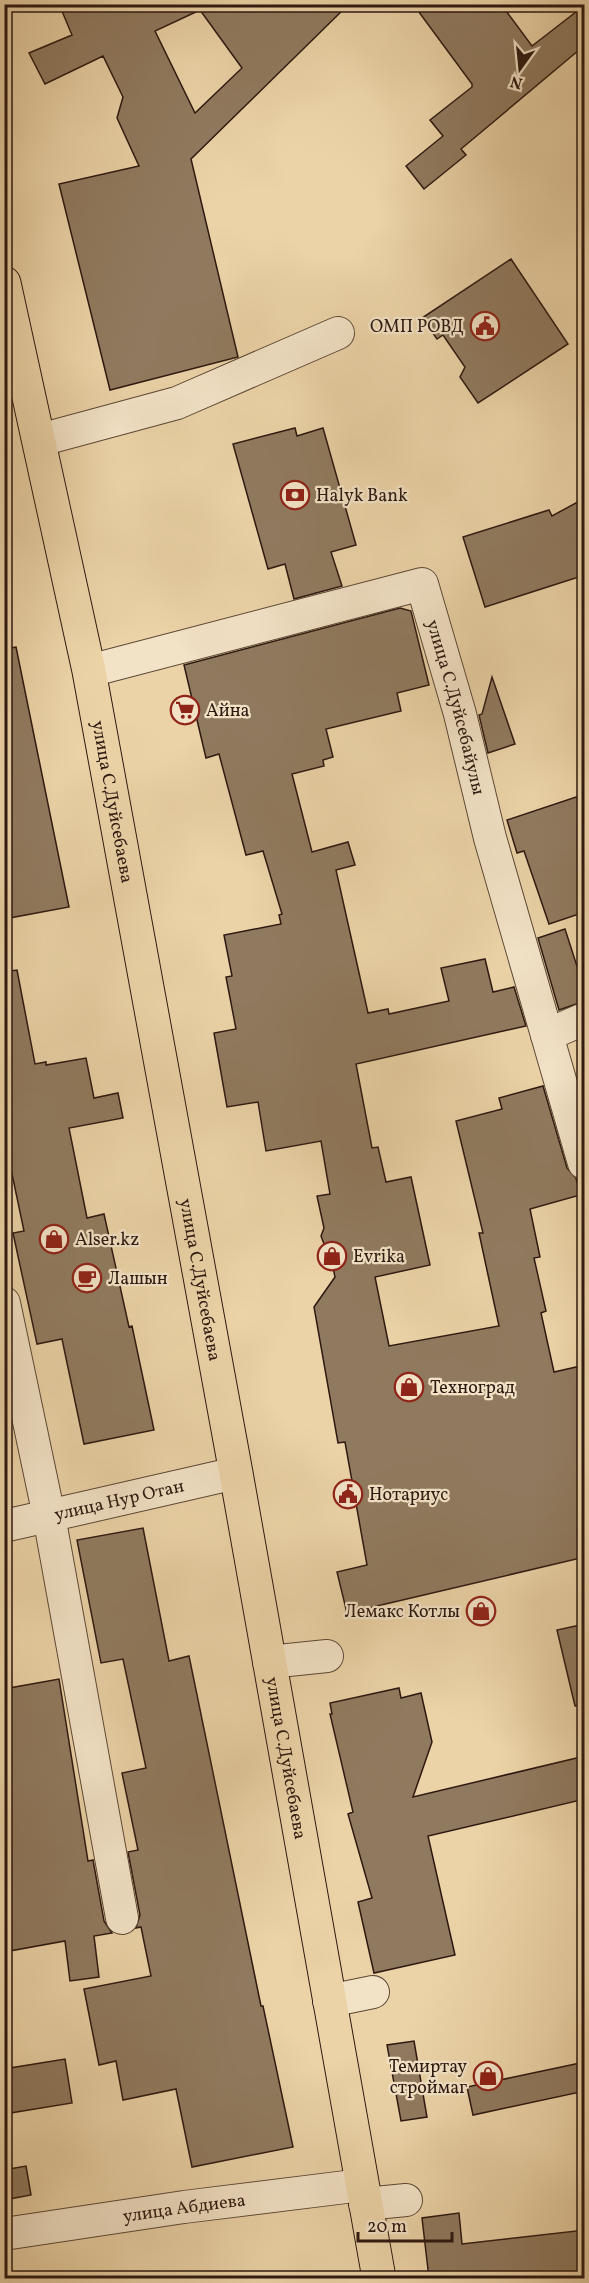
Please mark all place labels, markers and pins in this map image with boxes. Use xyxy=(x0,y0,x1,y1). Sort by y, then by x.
public building icon: ОМП РОВД xyxy=(469,310,501,342)
place label: ОМП РОВД xyxy=(370,315,464,340)
bank icon: Halyk Bank xyxy=(279,479,311,511)
place label: Halyk Bank xyxy=(316,484,408,509)
supermarket icon: Айна xyxy=(169,694,201,726)
place label: Айна xyxy=(206,699,250,724)
shop icon: Alser.kz xyxy=(38,1223,70,1255)
place label: Alser.kz xyxy=(75,1228,139,1253)
shop icon: Evrika xyxy=(316,1240,348,1272)
place label: Evrika xyxy=(353,1245,405,1270)
cafe icon: Лашын xyxy=(71,1262,103,1294)
place label: Лашын xyxy=(108,1267,168,1292)
shop icon: Техноград xyxy=(393,1371,425,1403)
place label: Техноград xyxy=(430,1376,515,1401)
public building icon: Нотариус xyxy=(332,1478,364,1510)
place label: Нотариус xyxy=(369,1483,448,1508)
shop icon: Лемакс Котлы xyxy=(465,1595,497,1627)
place label: Лемакс Котлы xyxy=(345,1600,460,1625)
place label: Темиртау строймаг xyxy=(389,2055,467,2101)
shop icon: Темиртау строймаг xyxy=(472,2060,504,2092)

